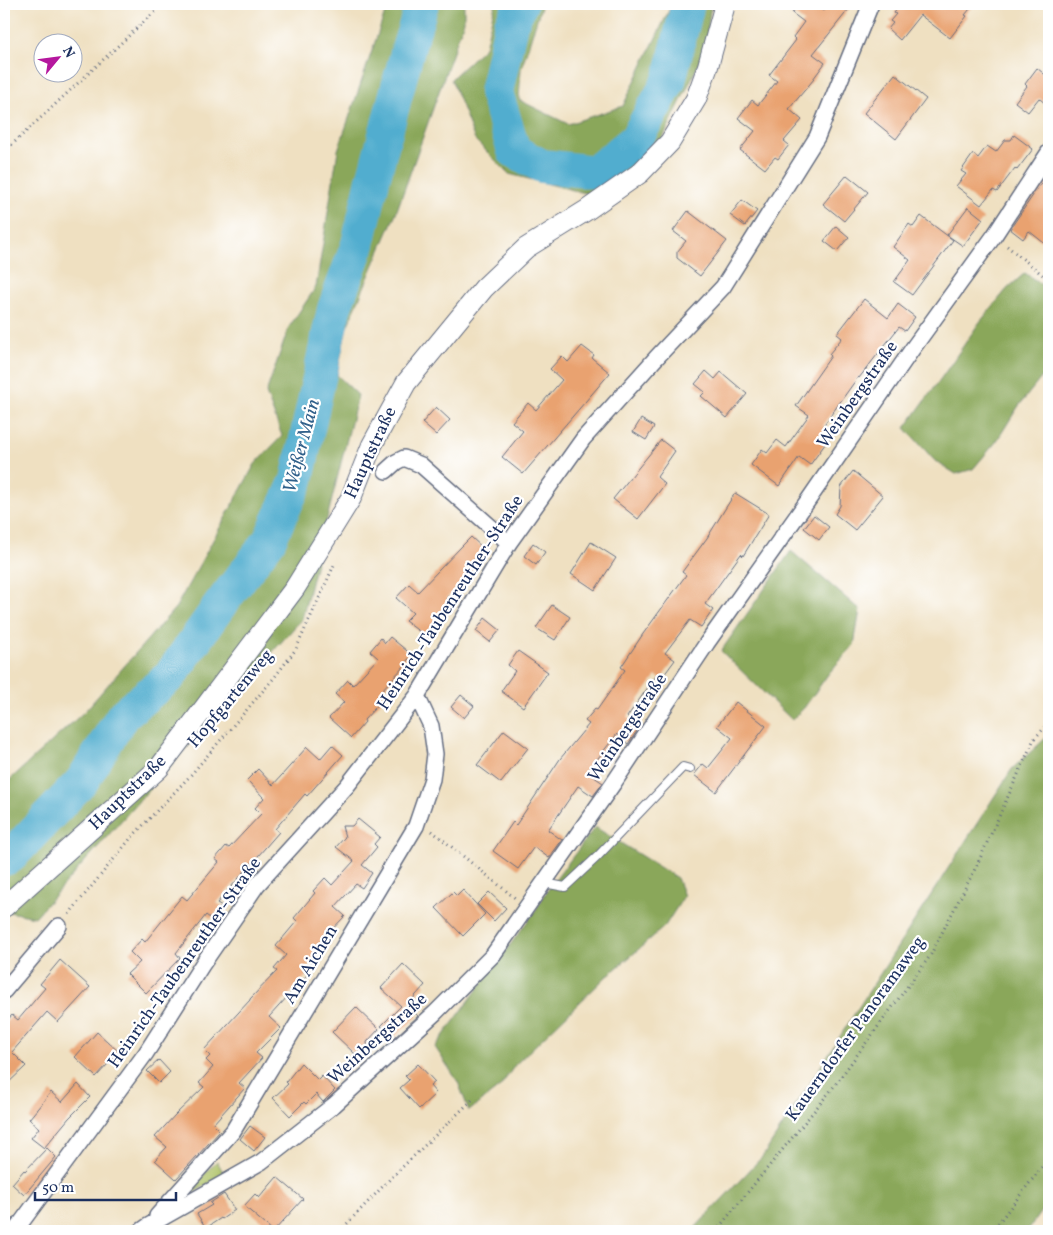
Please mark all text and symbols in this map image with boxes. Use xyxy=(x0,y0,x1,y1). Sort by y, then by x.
north arrow xyxy=(32,32,82,82)
text: N xyxy=(57,43,79,61)
street label: Weinbergstraße xyxy=(812,336,904,454)
water label: Weißer Main xyxy=(277,396,327,496)
street label: Hauptstraße xyxy=(339,403,403,503)
street label: Heinrich-Taubenreuther-Straße xyxy=(372,490,530,716)
street label: Hopfgartenweg xyxy=(182,644,280,754)
street label: Weinbergstraße xyxy=(582,669,674,787)
street label: Hauptstraße xyxy=(84,750,172,836)
street label: Heinrich-Taubenreuther-Straße xyxy=(102,853,268,1073)
street label: Am Aichen xyxy=(278,921,344,1009)
street label: Kauerndorfer Panoramaweg xyxy=(780,931,932,1127)
street label: Weinbergstraße xyxy=(323,987,433,1091)
scale bar xyxy=(35,1170,176,1202)
text: 50 m xyxy=(42,1178,74,1199)

